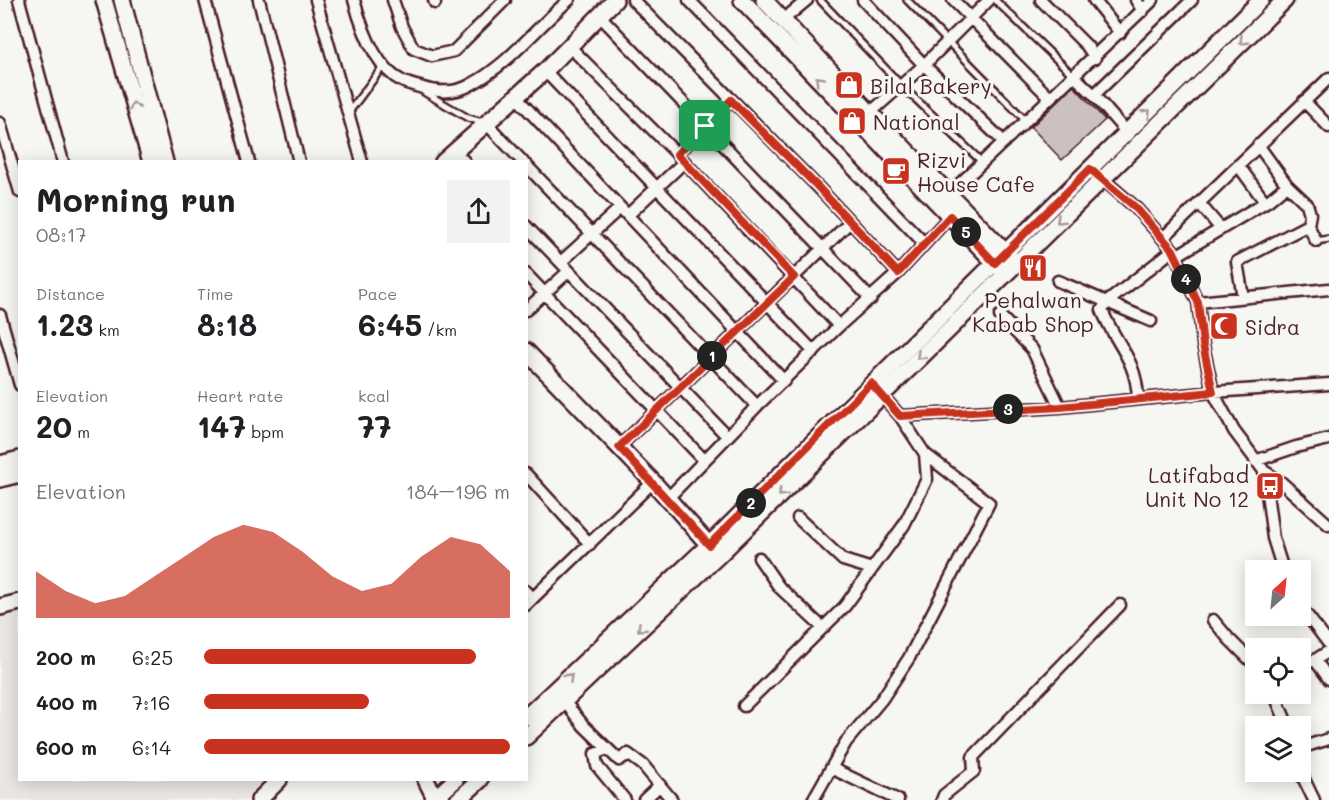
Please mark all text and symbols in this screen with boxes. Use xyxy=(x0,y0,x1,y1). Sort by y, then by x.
one-way arrow xyxy=(1239,33,1250,44)
shop icon: Bilal Bakery xyxy=(833,69,865,101)
place label: Bilal Bakery xyxy=(870,72,992,99)
one-way arrow xyxy=(816,76,827,87)
pin xyxy=(679,100,730,151)
one-way arrow xyxy=(129,101,142,111)
shop icon: National xyxy=(836,105,868,137)
place label: National xyxy=(873,108,960,135)
icon: arrive xyxy=(688,109,721,142)
one-way arrow xyxy=(1140,109,1150,120)
place label: Rizvi House Cafe xyxy=(917,146,1035,197)
cafe icon: Rizvi House Cafe xyxy=(880,155,912,187)
text: Morning run xyxy=(36,177,236,220)
button: share xyxy=(447,180,510,243)
one-way arrow xyxy=(1056,212,1067,223)
pin: 5 xyxy=(951,217,981,247)
text: 08:17 xyxy=(36,221,87,247)
text: 5 xyxy=(961,221,971,242)
restaurant icon: Pehalwan Kabab Shop xyxy=(1017,252,1049,284)
pin: 4 xyxy=(1171,264,1201,294)
text: 4 xyxy=(1181,268,1191,289)
text: Distance xyxy=(36,283,105,304)
text: Time xyxy=(197,283,233,304)
text: Pace xyxy=(358,283,397,304)
place label: Pehalwan Kabab Shop xyxy=(972,286,1094,337)
text: 1.23 xyxy=(36,304,93,344)
text: 8:18 xyxy=(197,304,257,344)
text: 6:45 xyxy=(358,304,422,344)
mosque icon: Sidra xyxy=(1208,310,1240,342)
place label: Sidra xyxy=(1245,313,1300,340)
text: km xyxy=(93,319,120,340)
text: /km xyxy=(422,319,457,340)
pin: 1 xyxy=(697,341,727,371)
text: 1 xyxy=(708,345,716,366)
one-way arrow xyxy=(917,348,928,359)
text: Elevation xyxy=(36,385,108,406)
text: Heart rate xyxy=(197,385,283,406)
text: kcal xyxy=(358,385,390,406)
pin: 3 xyxy=(993,394,1023,424)
text: 3 xyxy=(1003,398,1013,419)
text: 20 xyxy=(36,406,72,446)
text: 147 xyxy=(197,406,246,446)
text: 77 xyxy=(358,406,391,446)
text: m xyxy=(72,421,90,442)
text: bpm xyxy=(246,421,284,442)
place label: Latifabad Unit No 12 xyxy=(1145,461,1249,512)
bus stop icon: Latifabad Unit No 12 xyxy=(1254,470,1286,502)
text: Elevation xyxy=(36,478,126,504)
text: 184–196 m xyxy=(406,478,510,504)
one-way arrow xyxy=(778,485,789,496)
pin: 2 xyxy=(736,488,766,518)
text: 2 xyxy=(747,492,755,513)
north arrow xyxy=(1245,560,1311,626)
map controls xyxy=(1245,560,1311,782)
one-way arrow xyxy=(638,621,649,632)
button: locate xyxy=(1245,638,1311,704)
text: 200 m xyxy=(36,644,96,670)
text: 6:25 xyxy=(132,644,173,670)
one-way arrow xyxy=(563,673,573,684)
text: 400 m xyxy=(36,689,97,715)
text: 7:16 xyxy=(132,689,170,715)
button: layers xyxy=(1245,716,1311,782)
text: 600 m xyxy=(36,734,97,760)
text: 6:14 xyxy=(132,734,171,760)

